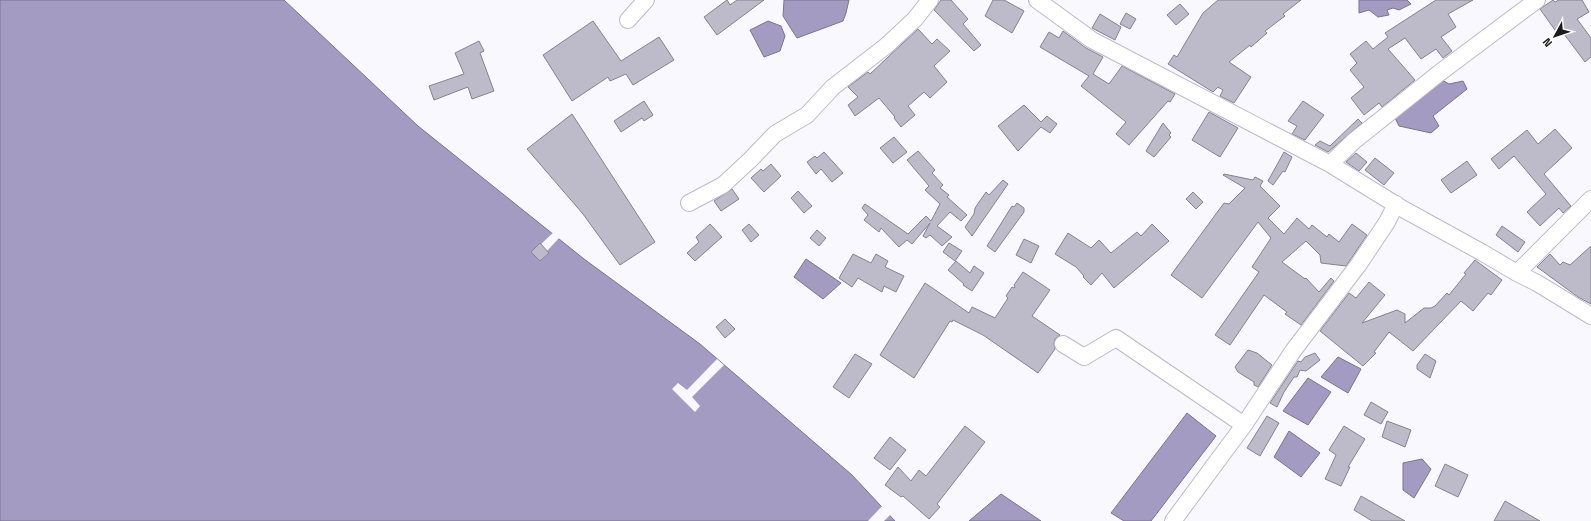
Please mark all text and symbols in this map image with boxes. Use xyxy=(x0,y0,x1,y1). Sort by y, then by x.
north arrow xyxy=(1535,16,1575,56)
text: N xyxy=(1540,35,1555,50)

